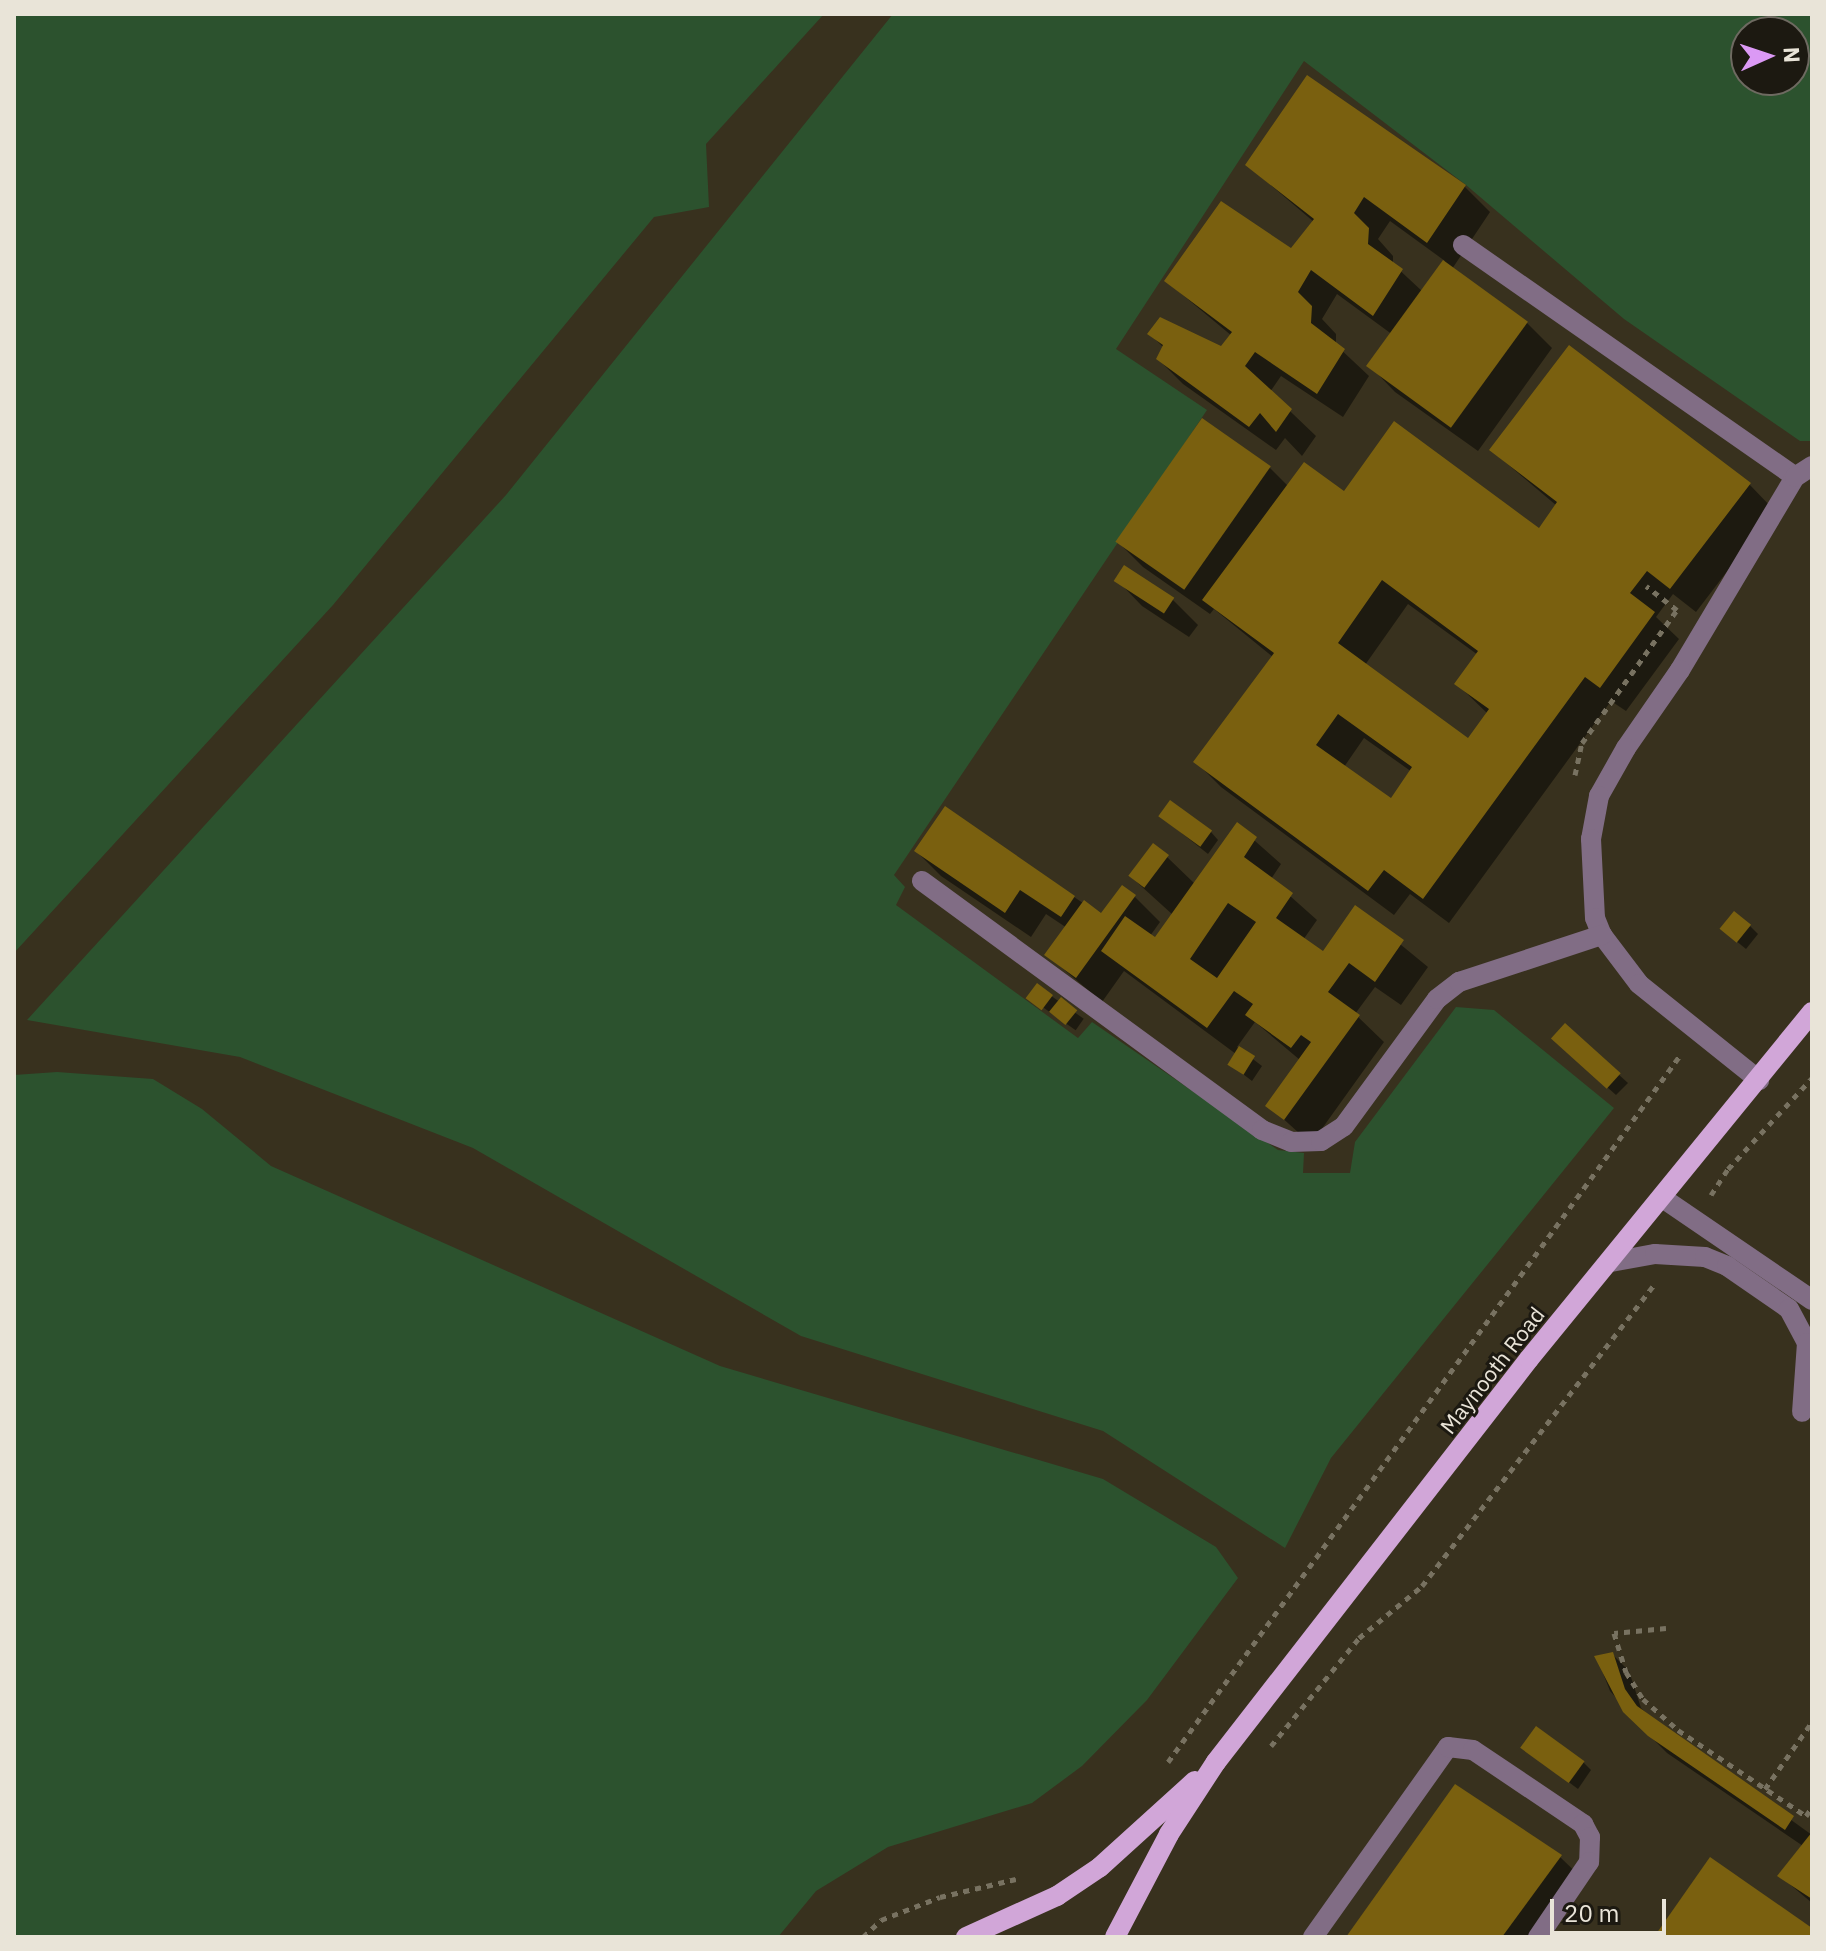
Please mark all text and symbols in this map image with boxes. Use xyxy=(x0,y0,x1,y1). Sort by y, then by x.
north arrow xyxy=(1730,16,1810,96)
text: N xyxy=(1778,46,1807,64)
street label: Maynooth Road xyxy=(1434,1301,1550,1439)
scale bar xyxy=(1554,1883,1670,1933)
text: 20 m xyxy=(1564,1897,1619,1929)

